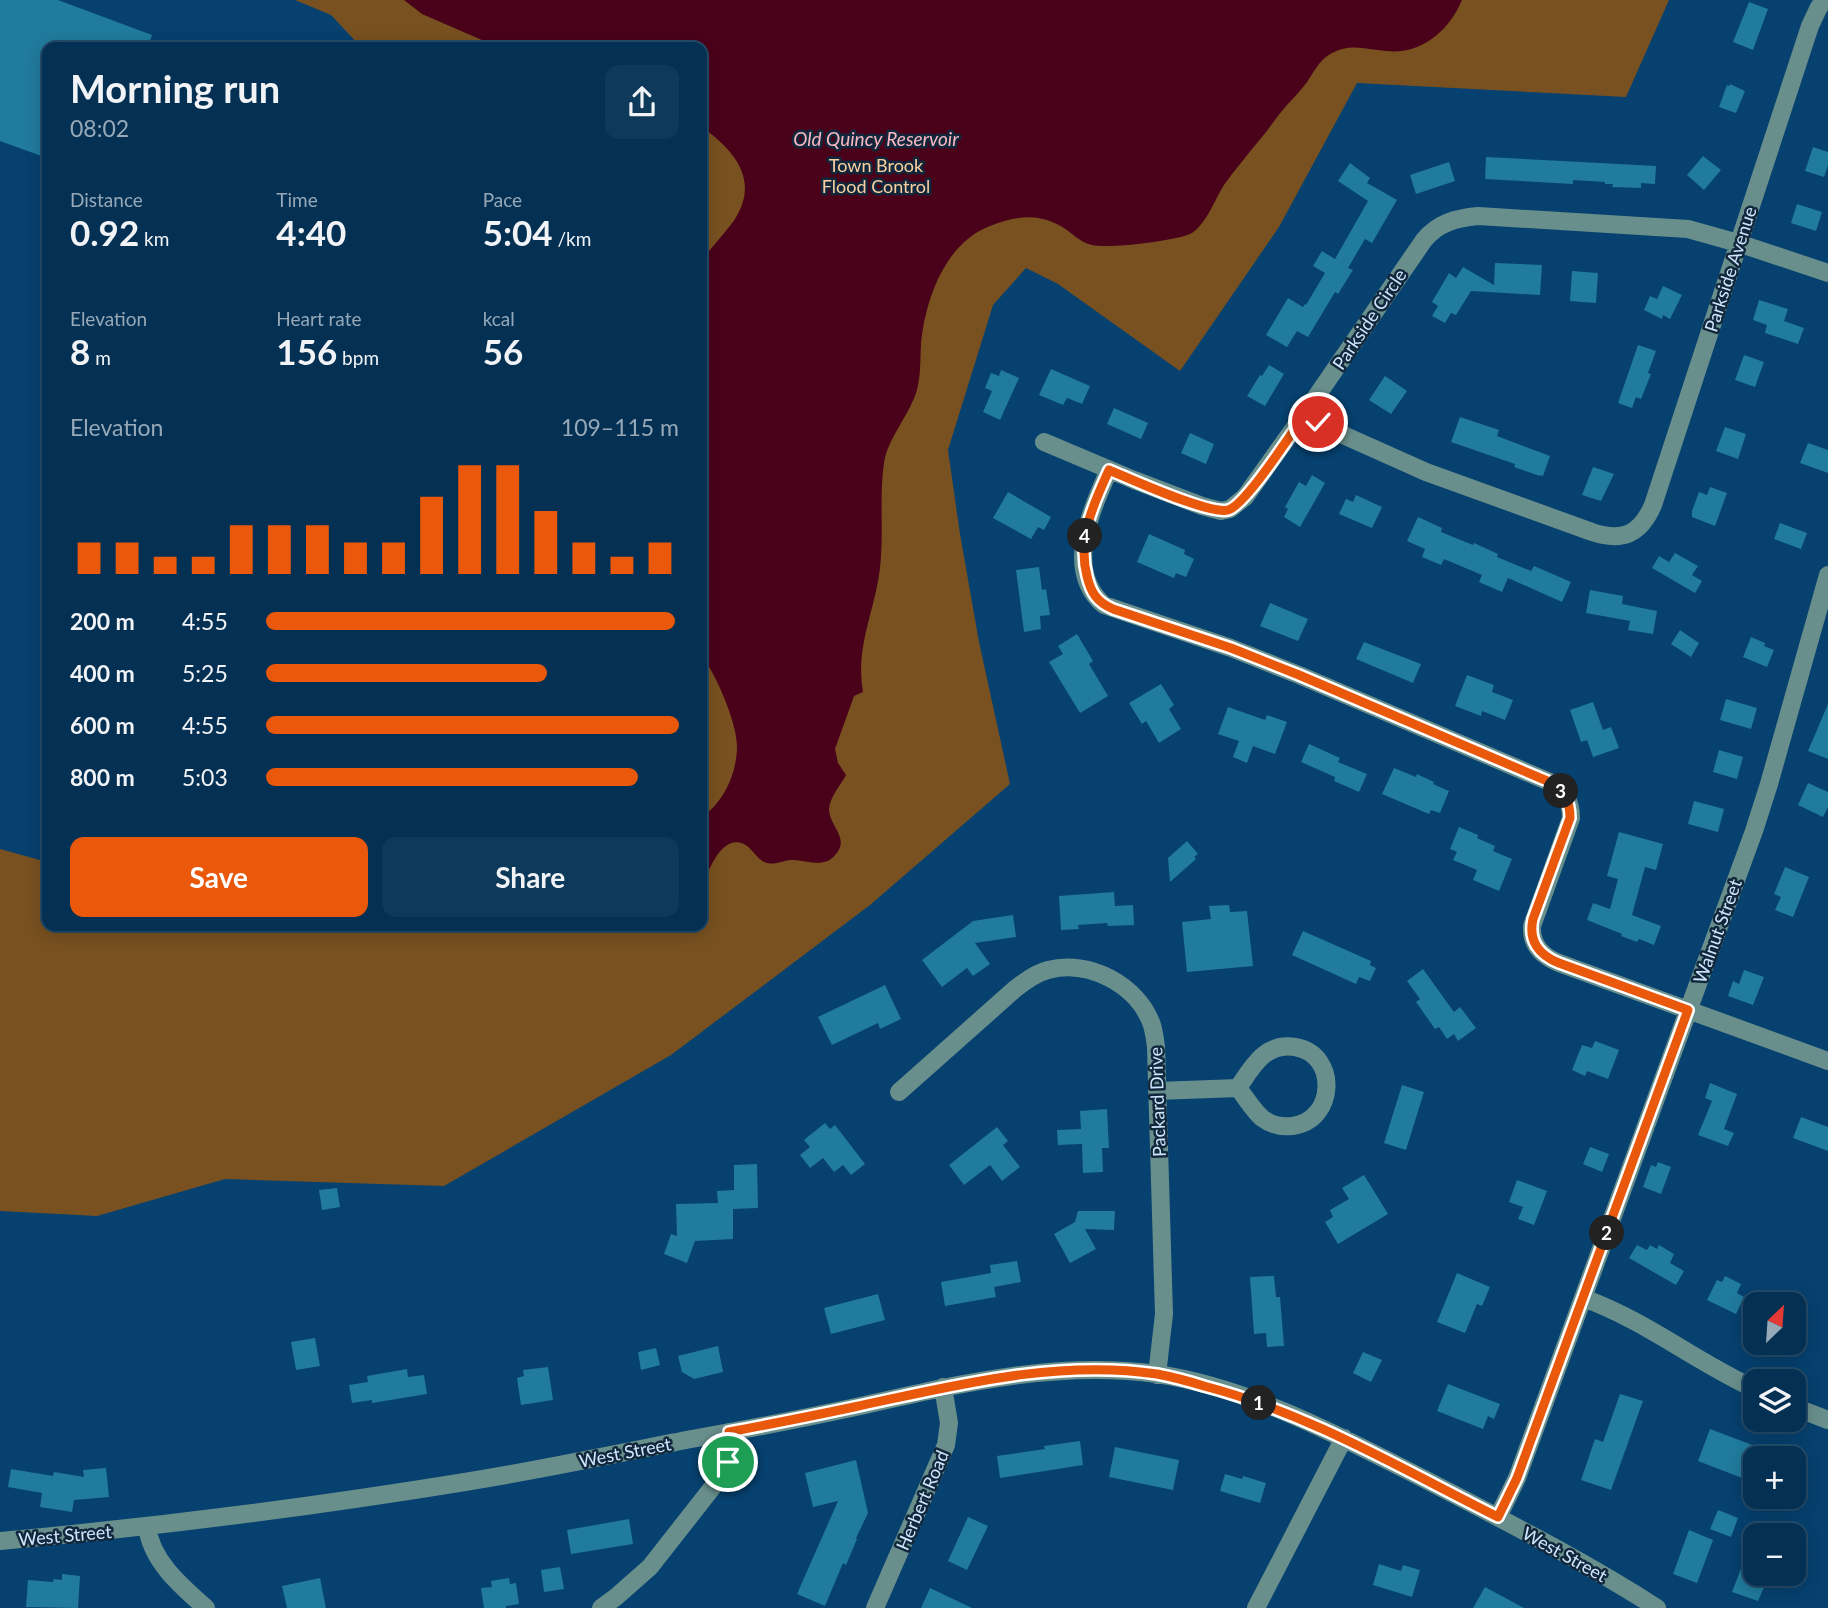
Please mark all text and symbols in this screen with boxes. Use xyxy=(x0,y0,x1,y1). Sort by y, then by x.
text: Morning run xyxy=(70,65,280,111)
button: share xyxy=(605,65,679,139)
text: 08:02 xyxy=(70,114,129,142)
water label: Old Quincy Reservoir xyxy=(793,127,959,150)
park label: Town Brook Flood Control xyxy=(822,154,930,197)
text: Distance xyxy=(70,188,143,211)
text: Time xyxy=(276,188,318,211)
text: Pace xyxy=(483,188,522,211)
street label: Parkside Avenue xyxy=(1699,204,1761,334)
text: 0.92 xyxy=(70,211,139,253)
text: 4:40 xyxy=(276,211,346,253)
text: 5:04 xyxy=(483,211,553,253)
text: km xyxy=(139,227,169,250)
text: /km xyxy=(553,227,591,250)
street label: Parkside Circle xyxy=(1327,265,1411,373)
text: Elevation xyxy=(70,307,147,330)
text: Heart rate xyxy=(276,307,362,330)
text: kcal xyxy=(483,307,515,330)
text: 8 xyxy=(70,330,90,372)
text: 156 xyxy=(276,330,337,372)
text: 56 xyxy=(483,330,523,372)
text: m xyxy=(90,346,111,369)
text: bpm xyxy=(337,346,379,369)
pin xyxy=(1288,392,1348,452)
icon: check xyxy=(1299,403,1337,441)
text: Elevation xyxy=(70,413,163,441)
text: 109–115 m xyxy=(561,413,679,441)
pin: 4 xyxy=(1068,518,1102,554)
text: 4 xyxy=(1079,524,1090,547)
text: 200 m xyxy=(70,607,135,635)
text: 4:55 xyxy=(182,607,228,635)
text: 400 m xyxy=(70,659,135,687)
text: 5:25 xyxy=(182,659,228,687)
text: 600 m xyxy=(70,711,135,739)
text: 4:55 xyxy=(182,711,228,739)
text: 800 m xyxy=(70,763,135,791)
text: 5:03 xyxy=(182,763,228,791)
pin: 3 xyxy=(1544,774,1578,808)
text: 3 xyxy=(1555,779,1566,802)
button: Save xyxy=(70,837,368,917)
button: Share xyxy=(382,837,679,917)
street label: Walnut Street xyxy=(1688,875,1746,986)
street label: Packard Drive xyxy=(1144,1047,1170,1157)
pin: 2 xyxy=(1590,1216,1624,1250)
text: 2 xyxy=(1601,1221,1612,1244)
north arrow xyxy=(1743,1292,1806,1354)
map controls xyxy=(1743,1292,1806,1586)
button: layers xyxy=(1743,1369,1806,1432)
pin: 1 xyxy=(1242,1386,1276,1420)
text: 1 xyxy=(1253,1391,1264,1414)
street label: West Street xyxy=(577,1432,673,1472)
pin xyxy=(698,1432,758,1492)
icon: arrive xyxy=(709,1443,747,1481)
button: + xyxy=(1743,1446,1806,1509)
street label: Herbert Road xyxy=(891,1447,953,1553)
street label: West Street xyxy=(18,1520,113,1550)
street label: West Street xyxy=(1519,1522,1612,1587)
button: − xyxy=(1743,1523,1806,1586)

